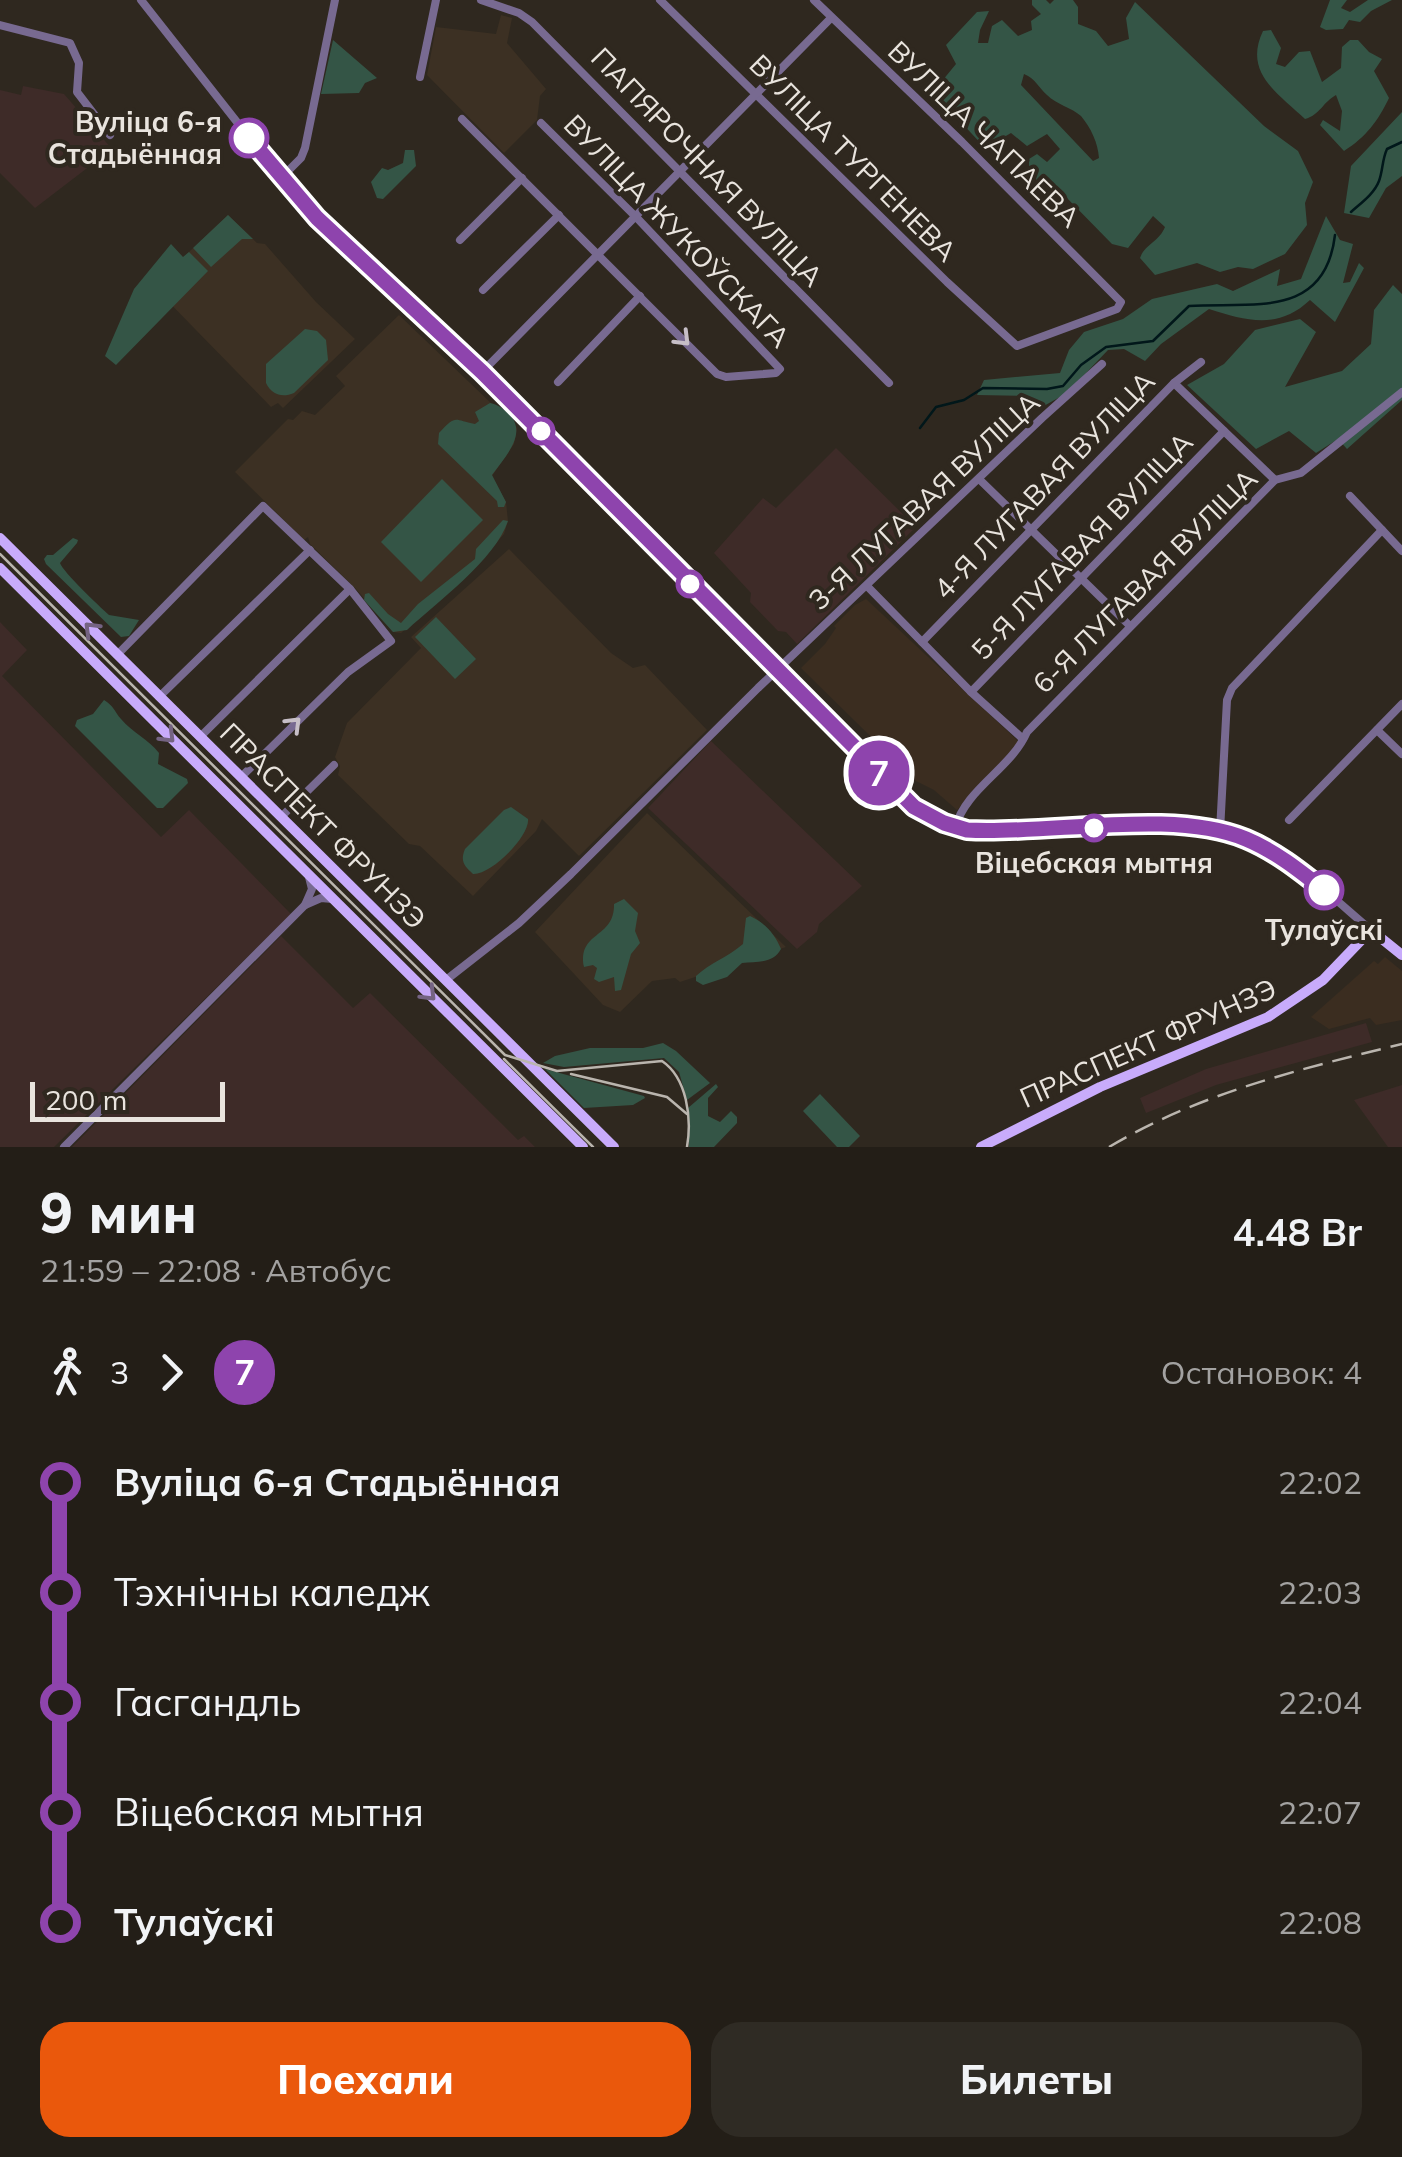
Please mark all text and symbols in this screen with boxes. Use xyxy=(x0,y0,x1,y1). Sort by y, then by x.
street label: ВУЛІЦА ЧАПАЕВА xyxy=(881,33,1088,235)
street label: ПАПЯРОЧНАЯ ВУЛІЦА xyxy=(584,40,831,294)
street label: ВУЛІЦА ТУРГЕНЕВА xyxy=(742,47,965,269)
place label: Вуліца 6-я Стадыённая xyxy=(48,104,222,171)
street label: ВУЛІЦА ЖУКОЎСКАГА xyxy=(557,107,798,355)
marker: Вуліца 6-я Стадыённая xyxy=(230,119,268,157)
one-way arrow xyxy=(671,327,689,345)
street label: 4-Я ЛУГАВАЯ ВУЛІЦА xyxy=(926,363,1162,606)
street label: 3-Я ЛУГАВАЯ ВУЛІЦА xyxy=(801,384,1047,617)
unlabelled marker xyxy=(528,418,554,444)
street label: 5-Я ЛУГАВАЯ ВУЛІЦА xyxy=(964,424,1200,667)
street label: 6-Я ЛУГАВАЯ ВУЛІЦА xyxy=(1025,461,1265,700)
unlabelled marker xyxy=(677,571,703,597)
one-way arrow xyxy=(84,622,102,640)
street label: ПРАСПЕКТ ФРУНЗЭ xyxy=(213,715,434,936)
one-way arrow xyxy=(283,718,301,736)
one-way arrow xyxy=(157,724,175,742)
line badge: 7 xyxy=(846,740,912,806)
text: 7 xyxy=(868,751,890,795)
marker: Віцебская мытня xyxy=(1081,815,1107,841)
place label: Віцебская мытня xyxy=(975,845,1213,880)
marker: Тулаўскі xyxy=(1305,871,1343,909)
place label: Тулаўскі xyxy=(1265,912,1383,947)
street label: ПРАСПЕКТ ФРУНЗЭ xyxy=(1014,970,1282,1115)
one-way arrow xyxy=(417,982,435,1000)
scale bar xyxy=(30,1077,225,1122)
text: 200 m xyxy=(45,1082,127,1117)
text: 9 мин xyxy=(40,1178,197,1247)
text: 4.48 Br xyxy=(1233,1208,1362,1256)
text: 21:59 – 22:08 · Автобус xyxy=(40,1250,392,1290)
icon: walk xyxy=(40,1345,95,1400)
icon: forward xyxy=(144,1345,199,1400)
text: 7 xyxy=(234,1350,255,1394)
text: 3 xyxy=(110,1352,129,1392)
text: Остановок: 4 xyxy=(1161,1352,1362,1392)
text: Вуліца 6-я Стадыённая xyxy=(114,1458,561,1506)
text: 22:02 xyxy=(1278,1462,1362,1502)
text: Тэхнічны каледж xyxy=(114,1568,430,1616)
text: 22:03 xyxy=(1278,1572,1362,1612)
text: Гасгандль xyxy=(114,1678,301,1726)
text: 22:04 xyxy=(1278,1682,1362,1722)
text: Віцебская мытня xyxy=(114,1788,424,1836)
text: 22:07 xyxy=(1278,1792,1362,1832)
text: Тулаўскі xyxy=(114,1898,275,1946)
text: 22:08 xyxy=(1278,1902,1362,1942)
button: Поехали xyxy=(40,2022,691,2137)
button: Билеты xyxy=(711,2022,1362,2137)

